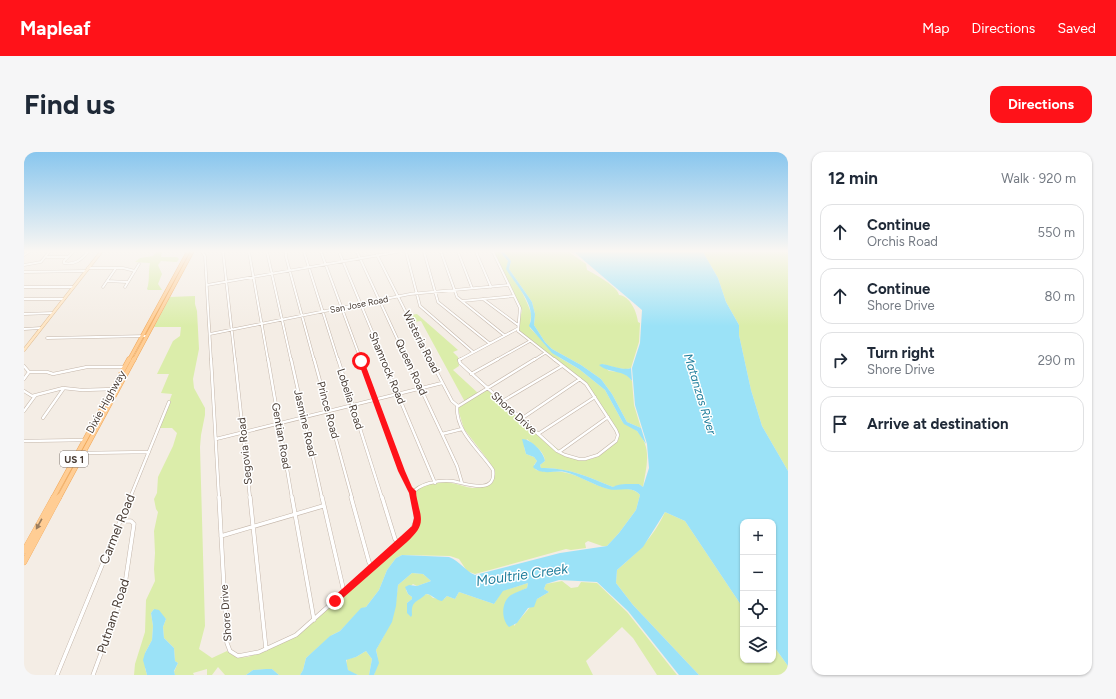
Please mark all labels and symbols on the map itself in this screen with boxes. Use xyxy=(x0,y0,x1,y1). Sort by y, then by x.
street label: San Jose Road xyxy=(329,293,389,315)
street label: Wisteria Road xyxy=(400,309,442,375)
street label: Shamrock Road xyxy=(366,330,408,406)
street label: Queen Road xyxy=(392,337,430,397)
route start xyxy=(352,352,370,370)
water label: Matanzas River xyxy=(681,352,719,437)
street label: Lobelia Road xyxy=(334,367,366,431)
street label: Dixie Highway xyxy=(83,368,129,436)
street label: Prince Road xyxy=(314,380,342,440)
street label: Jasmine Road xyxy=(291,388,319,458)
street label: Shore Drive xyxy=(488,389,540,437)
street label: Gentian Road xyxy=(269,402,293,470)
street label: Segovia Road xyxy=(235,417,255,485)
road number: US 1 xyxy=(60,451,88,467)
street label: Carmel Road xyxy=(96,492,138,566)
one-way arrow xyxy=(35,518,42,530)
water label: Moultrie Creek xyxy=(475,560,570,590)
street label: Putnam Road xyxy=(94,577,132,655)
street label: Shore Drive xyxy=(218,584,234,642)
route end xyxy=(326,592,344,610)

